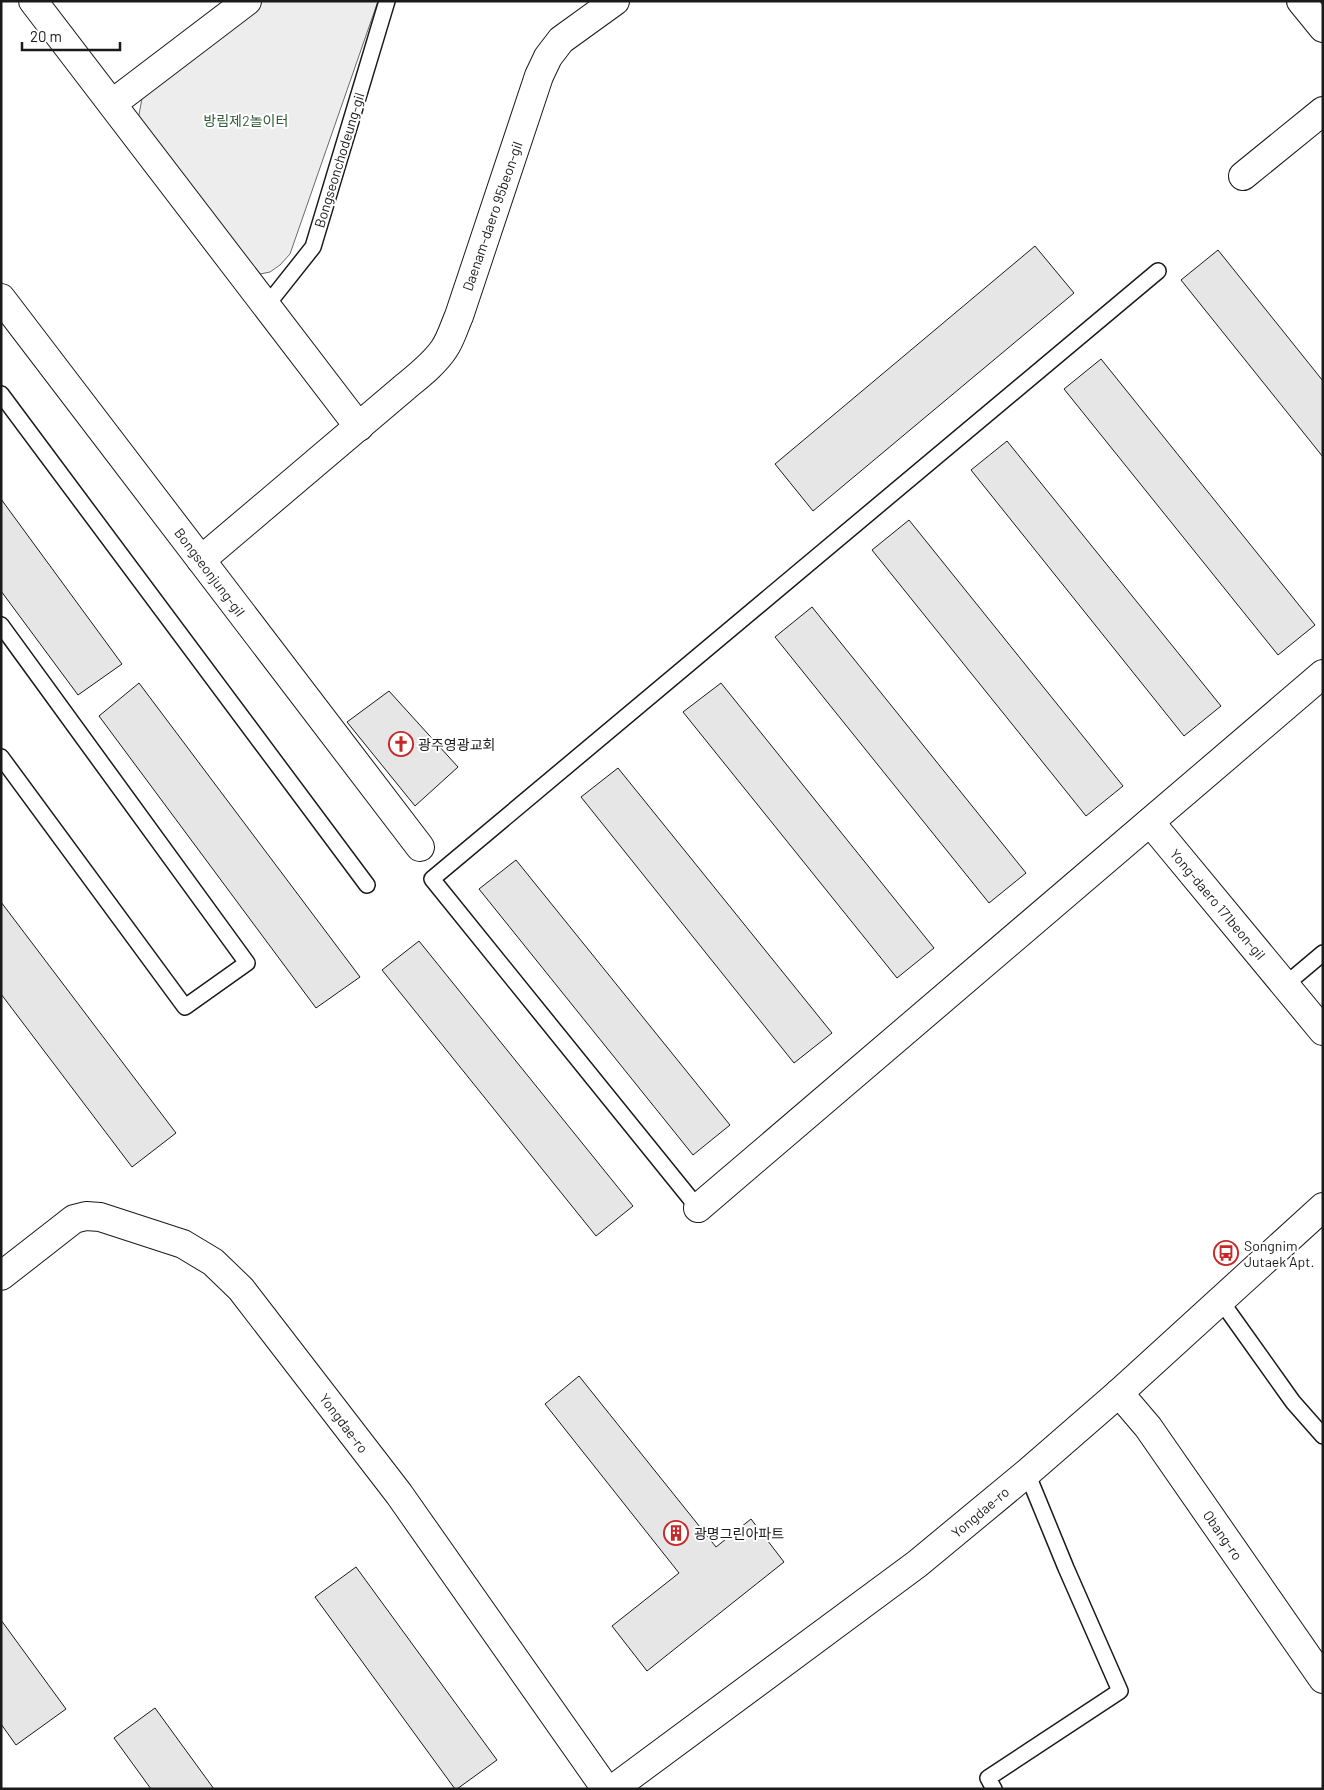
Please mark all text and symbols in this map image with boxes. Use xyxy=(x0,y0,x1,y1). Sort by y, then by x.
scale bar xyxy=(22,20,120,52)
text: 20 m xyxy=(30,27,62,45)
street label: Bongseonchodeung-gil xyxy=(310,90,368,230)
park label: 방림제2놀이터 xyxy=(204,112,288,129)
street label: Daenam-daero 95beon-gil xyxy=(458,139,526,293)
street label: Bongseonjung-gil xyxy=(171,524,249,620)
church icon: 광주영광교회 xyxy=(388,731,414,757)
place label: 광주영광교회 xyxy=(418,736,495,753)
street label: Yong-daero 171beon-gil xyxy=(1167,845,1269,963)
place label: Songnim Jutaek Apt. xyxy=(1244,1237,1314,1270)
bus stop icon: Songnim Jutaek Apt. xyxy=(1213,1240,1239,1266)
street label: Yongdae-ro xyxy=(316,1390,372,1456)
street label: Yongdae-ro xyxy=(948,1483,1012,1541)
street label: Obang-ro xyxy=(1200,1507,1246,1563)
building icon: 광명그린아파트 xyxy=(663,1520,689,1546)
place label: 광명그린아파트 xyxy=(694,1525,784,1542)

